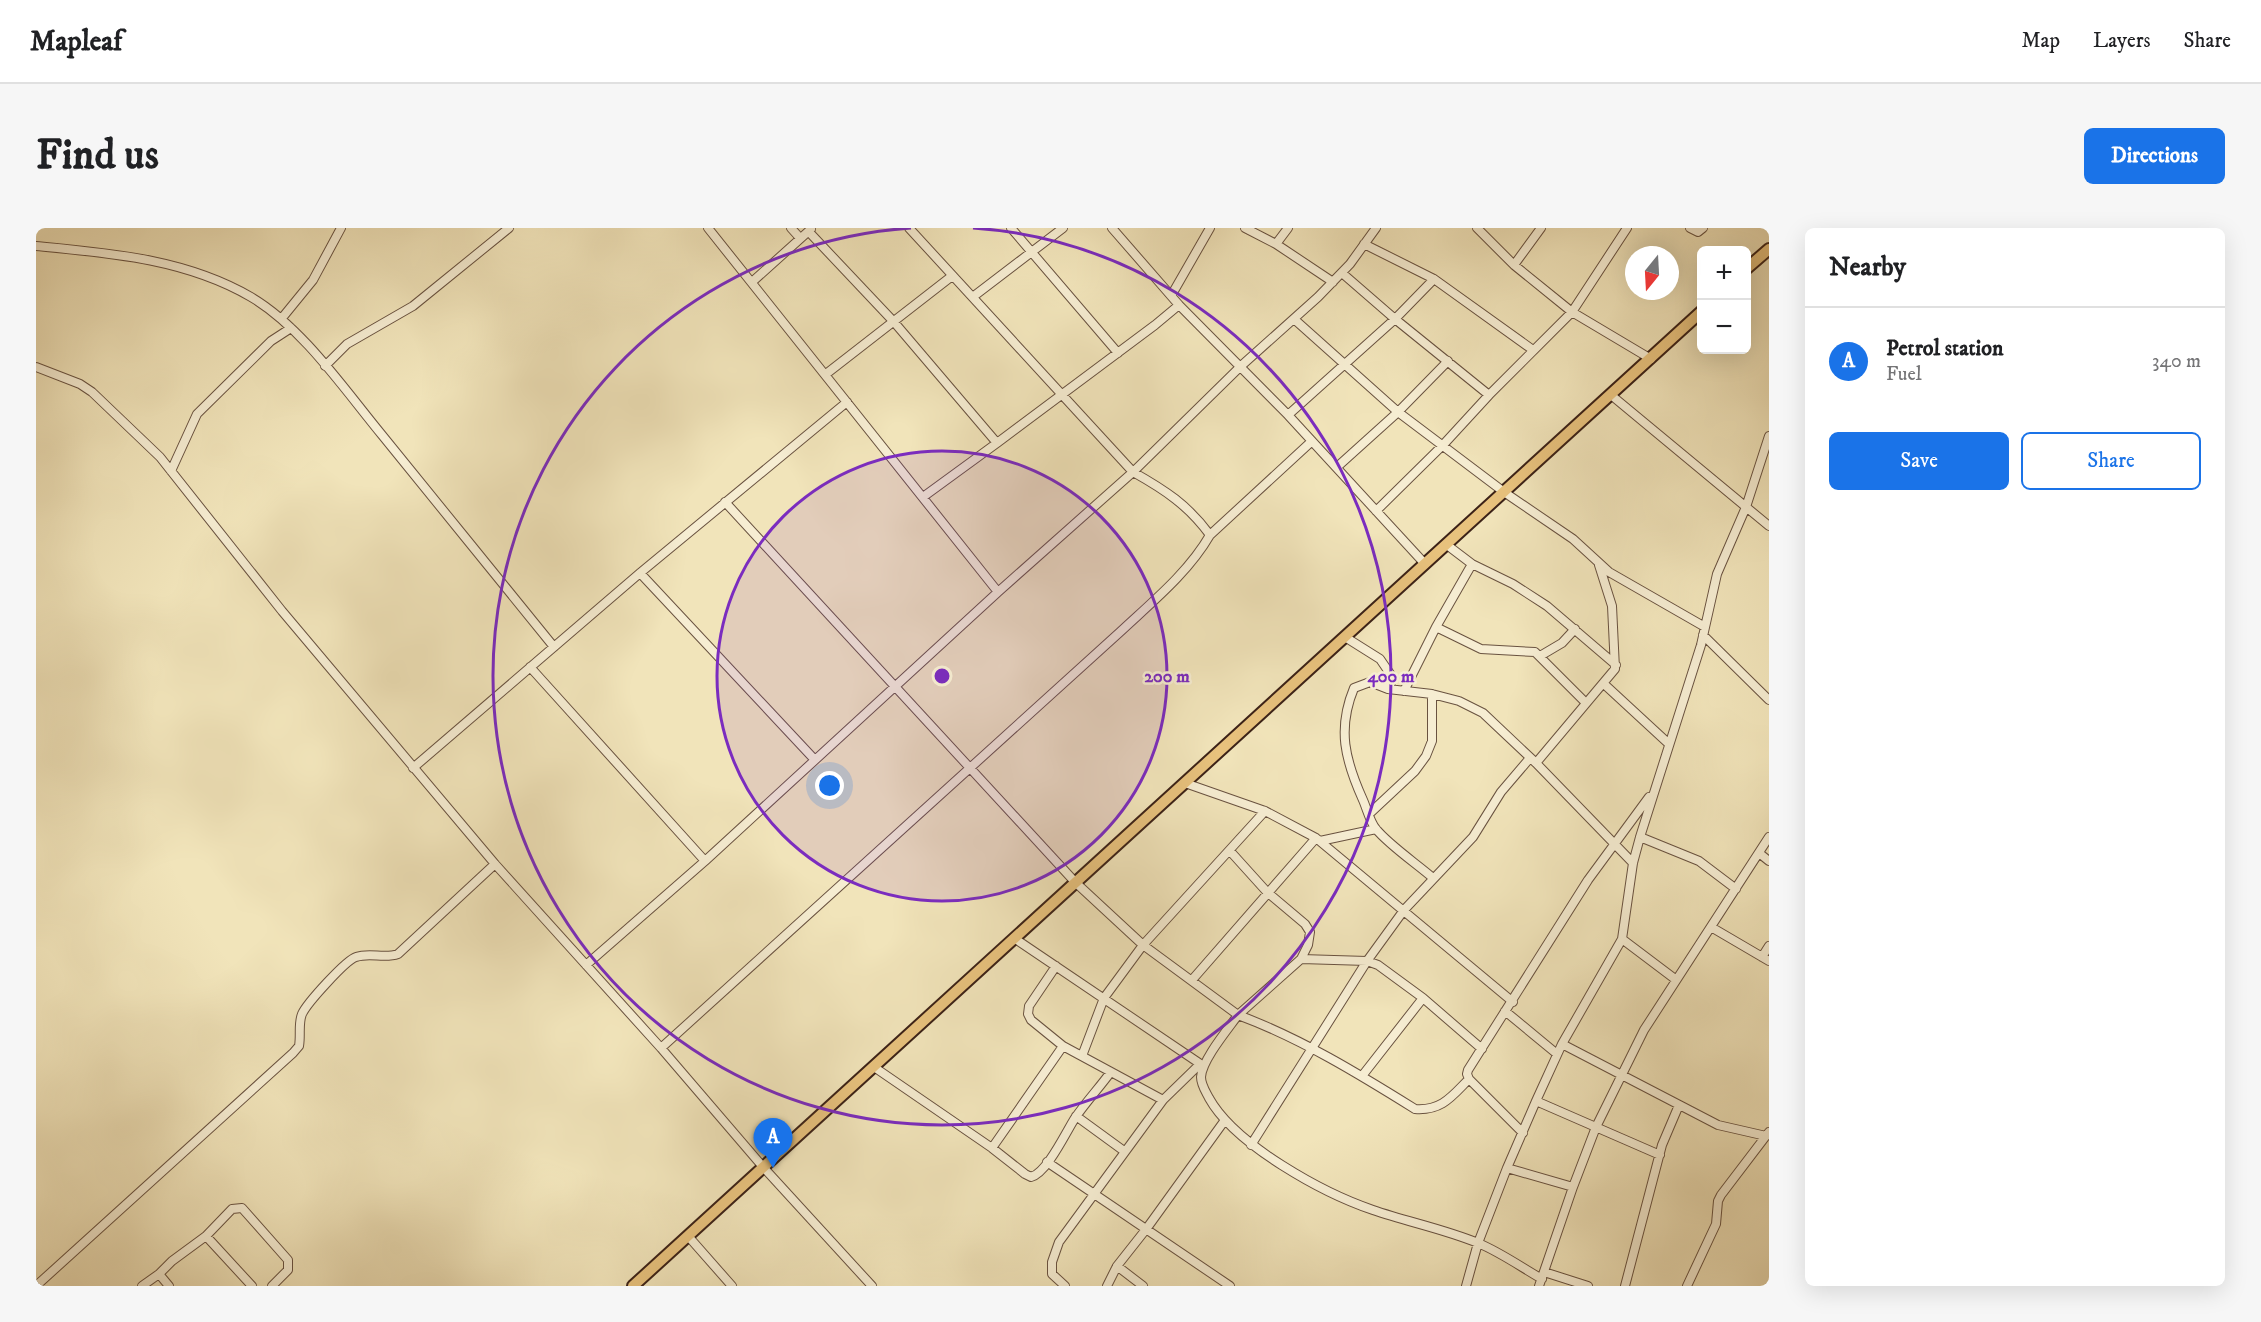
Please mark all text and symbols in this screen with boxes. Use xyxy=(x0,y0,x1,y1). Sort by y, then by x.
text: Mapleaf xyxy=(30,24,122,59)
text: Map xyxy=(2021,28,2060,54)
text: Layers xyxy=(2093,28,2151,54)
text: Share xyxy=(2184,28,2231,54)
button: Directions xyxy=(2084,128,2225,184)
text: Find us xyxy=(36,130,159,182)
north arrow xyxy=(1625,246,1679,300)
map controls xyxy=(1697,246,1751,354)
button: + xyxy=(1697,246,1751,300)
text: Nearby xyxy=(1829,251,1906,284)
button: − xyxy=(1697,300,1751,354)
text: Petrol station xyxy=(1886,335,2003,362)
text: A xyxy=(1842,349,1855,374)
text: 340 m xyxy=(2152,349,2201,374)
text: Fuel xyxy=(1886,362,1922,387)
button: Save xyxy=(1829,432,2009,490)
button: Share xyxy=(2021,432,2201,490)
centre of rings xyxy=(932,666,952,686)
text: 200 m xyxy=(1144,666,1190,688)
text: 400 m xyxy=(1366,666,1415,688)
your location xyxy=(815,771,844,800)
pin: A xyxy=(754,1118,792,1168)

